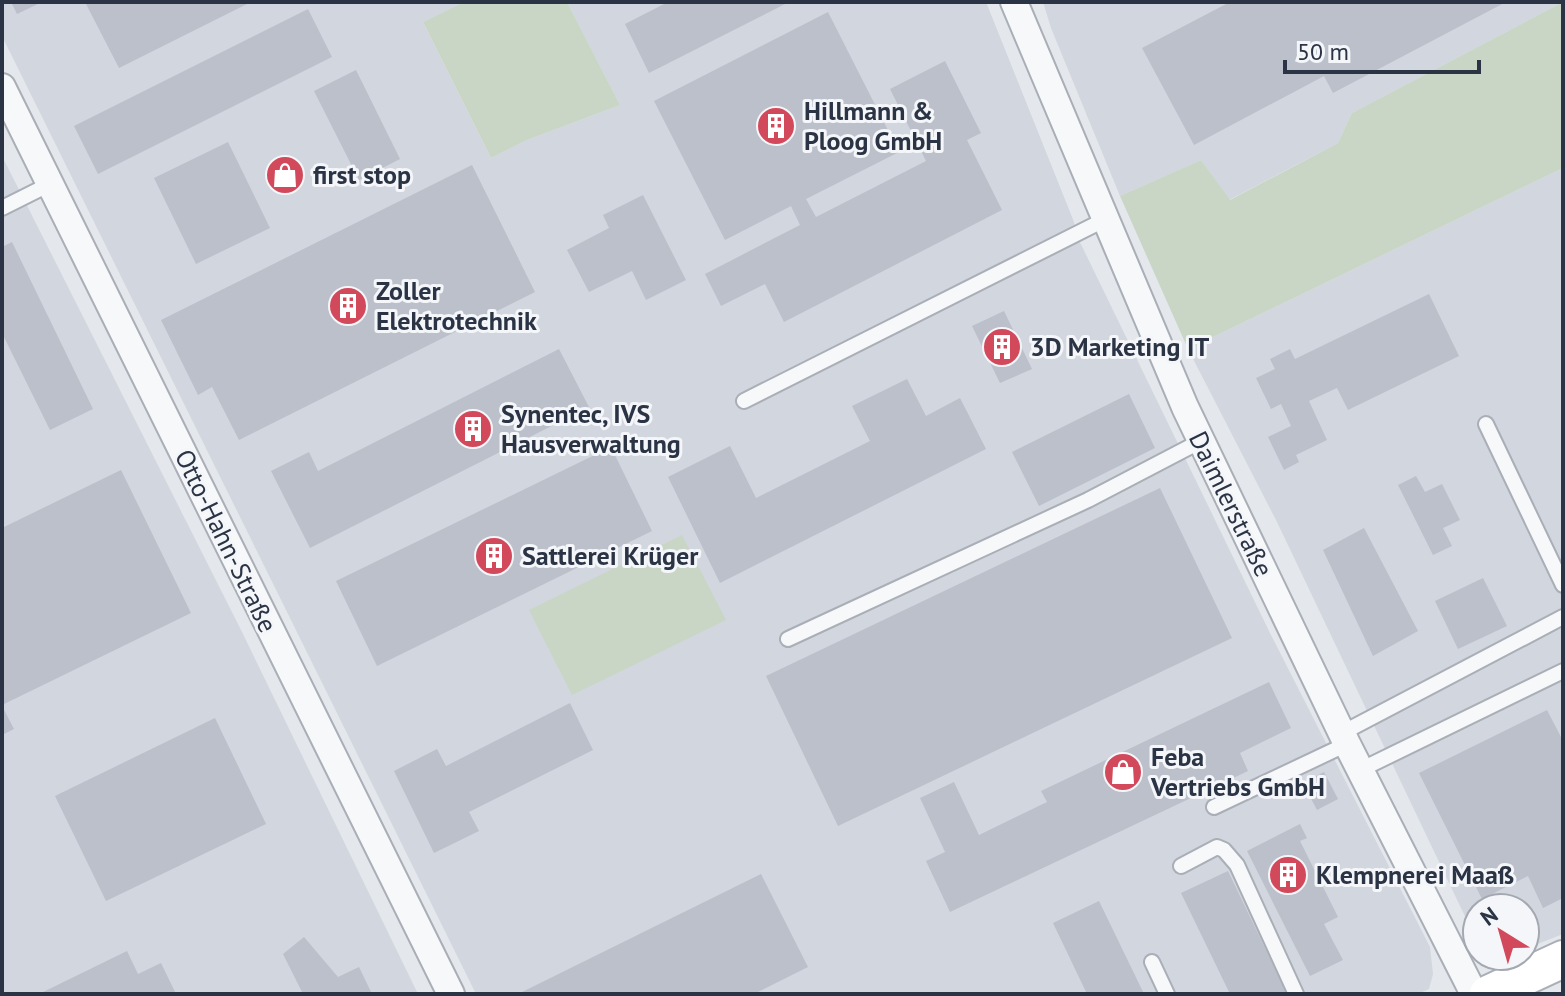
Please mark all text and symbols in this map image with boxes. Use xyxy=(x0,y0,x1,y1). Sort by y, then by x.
scale bar xyxy=(1285,24,1479,74)
text: 50 m xyxy=(1297,36,1349,67)
place label: Hillmann & Ploog GmbH xyxy=(804,94,942,157)
building icon: Hillmann & Ploog GmbH xyxy=(755,105,797,147)
shop icon: first stop xyxy=(264,154,306,196)
place label: first stop xyxy=(313,158,411,191)
place label: Zoller Elektrotechnik xyxy=(376,274,537,337)
building icon: Zoller Elektrotechnik xyxy=(327,285,369,327)
building icon: 3D Marketing IT xyxy=(981,326,1023,368)
place label: 3D Marketing IT xyxy=(1030,330,1209,363)
place label: Synentec, IVS Hausverwaltung xyxy=(501,397,681,460)
building icon: Synentec, IVS Hausverwaltung xyxy=(452,408,494,450)
street label: Daimlerstraße xyxy=(1182,426,1281,582)
street label: Otto-Hahn-Straße xyxy=(168,444,285,638)
building icon: Sattlerei Krüger xyxy=(473,535,515,577)
place label: Sattlerei Krüger xyxy=(522,539,699,572)
place label: Feba Vertriebs GmbH xyxy=(1150,740,1325,803)
shop icon: Feba Vertriebs GmbH xyxy=(1102,751,1144,793)
building icon: Klempnerei Maaß xyxy=(1267,854,1309,896)
place label: Klempnerei Maaß xyxy=(1316,858,1514,891)
north arrow xyxy=(1461,892,1541,972)
text: N xyxy=(1475,900,1503,932)

